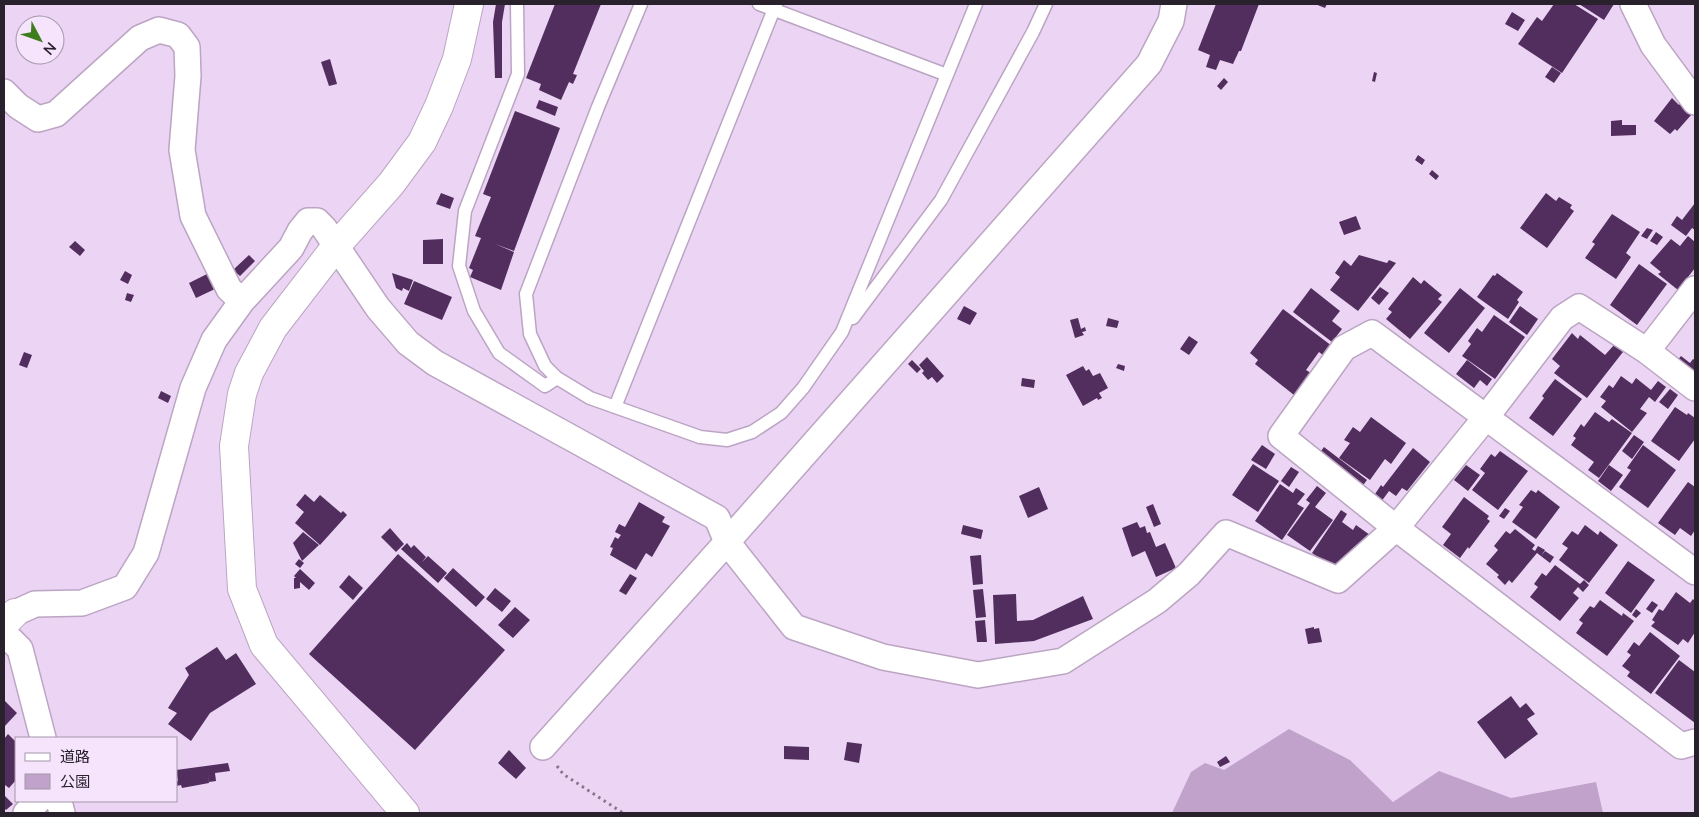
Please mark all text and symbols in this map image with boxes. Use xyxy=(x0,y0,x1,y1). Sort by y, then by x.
north arrow xyxy=(15,15,65,65)
text: N xyxy=(40,39,60,59)
legend xyxy=(15,737,178,802)
text: 道路 xyxy=(60,747,90,765)
text: 公園 xyxy=(60,772,90,790)

